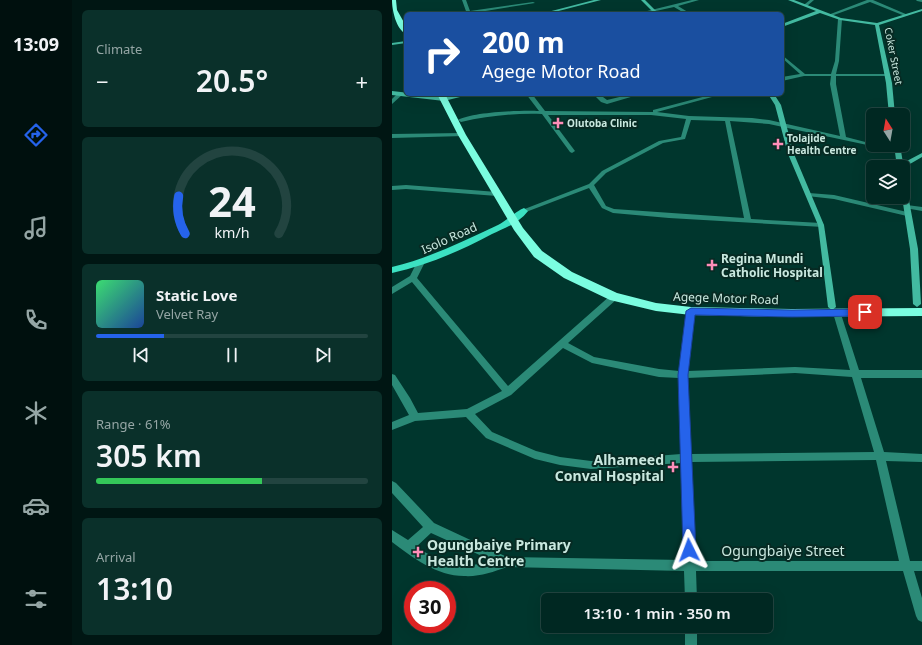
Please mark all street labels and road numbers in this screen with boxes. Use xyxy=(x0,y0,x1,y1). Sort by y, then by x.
street label: Coker Street xyxy=(882,26,906,86)
street label: Isolo Road xyxy=(418,218,480,258)
street label: Agege Motor Road xyxy=(673,288,779,308)
street label: Ogungbaiye Street xyxy=(721,541,845,560)

